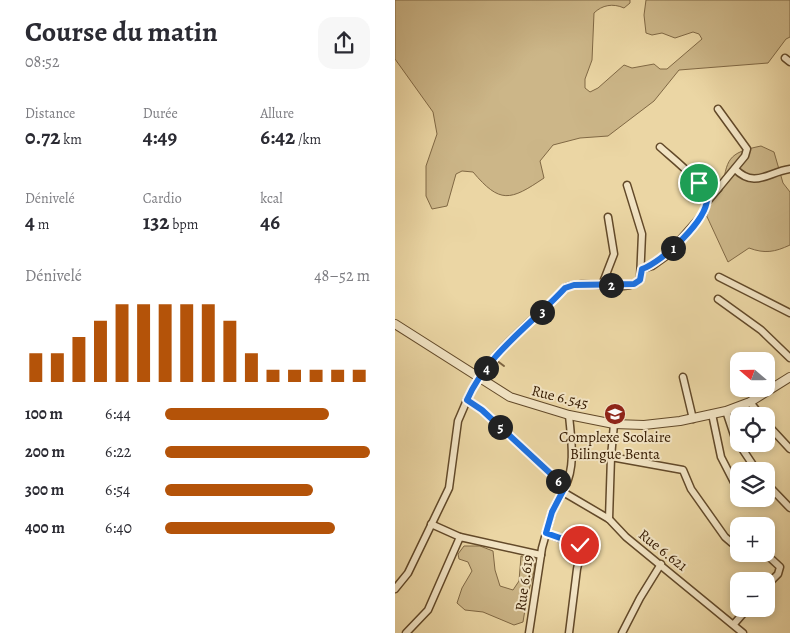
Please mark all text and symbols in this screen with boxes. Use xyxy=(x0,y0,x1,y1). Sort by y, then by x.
text: Course du matin xyxy=(25,13,218,51)
button: share xyxy=(318,17,370,69)
text: 08:52 xyxy=(25,51,60,73)
text: Distance xyxy=(25,104,75,123)
text: Durée xyxy=(143,104,178,123)
text: Allure xyxy=(260,104,294,123)
text: 0.72 xyxy=(25,123,60,151)
text: 4:49 xyxy=(143,123,177,151)
text: 6:42 xyxy=(260,123,295,151)
text: km xyxy=(60,130,82,149)
text: /km xyxy=(295,130,321,149)
pin xyxy=(678,162,720,204)
icon: arrive xyxy=(685,169,713,197)
text: Dénivelé xyxy=(25,189,75,208)
text: Cardio xyxy=(143,189,182,208)
text: kcal xyxy=(260,189,283,208)
text: 4 xyxy=(25,208,35,236)
text: 132 xyxy=(143,208,169,236)
text: 46 xyxy=(260,208,280,236)
text: m xyxy=(35,215,49,234)
text: bpm xyxy=(169,215,198,234)
pin: 1 xyxy=(661,236,685,260)
text: 1 xyxy=(671,239,676,258)
text: Dénivelé xyxy=(25,265,82,287)
text: 48–52 m xyxy=(314,265,370,287)
pin: 2 xyxy=(599,272,623,298)
text: 2 xyxy=(608,276,615,295)
pin: 3 xyxy=(529,300,555,324)
text: 3 xyxy=(539,303,546,322)
north arrow xyxy=(730,352,775,398)
map controls xyxy=(730,352,775,617)
pin: 4 xyxy=(473,356,499,380)
text: 4 xyxy=(483,359,490,378)
street label: Rue 6.545 xyxy=(530,380,590,414)
school or university icon: Complexe Scolaire Bilingue Benta xyxy=(603,402,627,426)
text: 100 m xyxy=(25,403,63,425)
text: 6:44 xyxy=(105,403,131,425)
button: locate xyxy=(730,407,775,452)
pin: 5 xyxy=(487,414,513,440)
text: 5 xyxy=(498,418,503,437)
place label: Complexe Scolaire Bilingue Benta xyxy=(559,427,671,464)
text: 200 m xyxy=(25,441,65,463)
text: 6:22 xyxy=(105,441,131,463)
button: layers xyxy=(730,462,775,507)
pin: 6 xyxy=(545,468,571,494)
text: 6 xyxy=(555,472,562,491)
text: 300 m xyxy=(25,479,64,501)
text: 6:54 xyxy=(105,479,130,501)
text: 400 m xyxy=(25,517,65,539)
text: 6:40 xyxy=(105,517,132,539)
button: + xyxy=(730,517,775,562)
pin xyxy=(559,524,601,566)
street label: Rue 6.621 xyxy=(634,525,692,575)
icon: check xyxy=(566,531,594,559)
street label: Rue 6.619 xyxy=(510,553,538,613)
button: − xyxy=(730,572,775,617)

